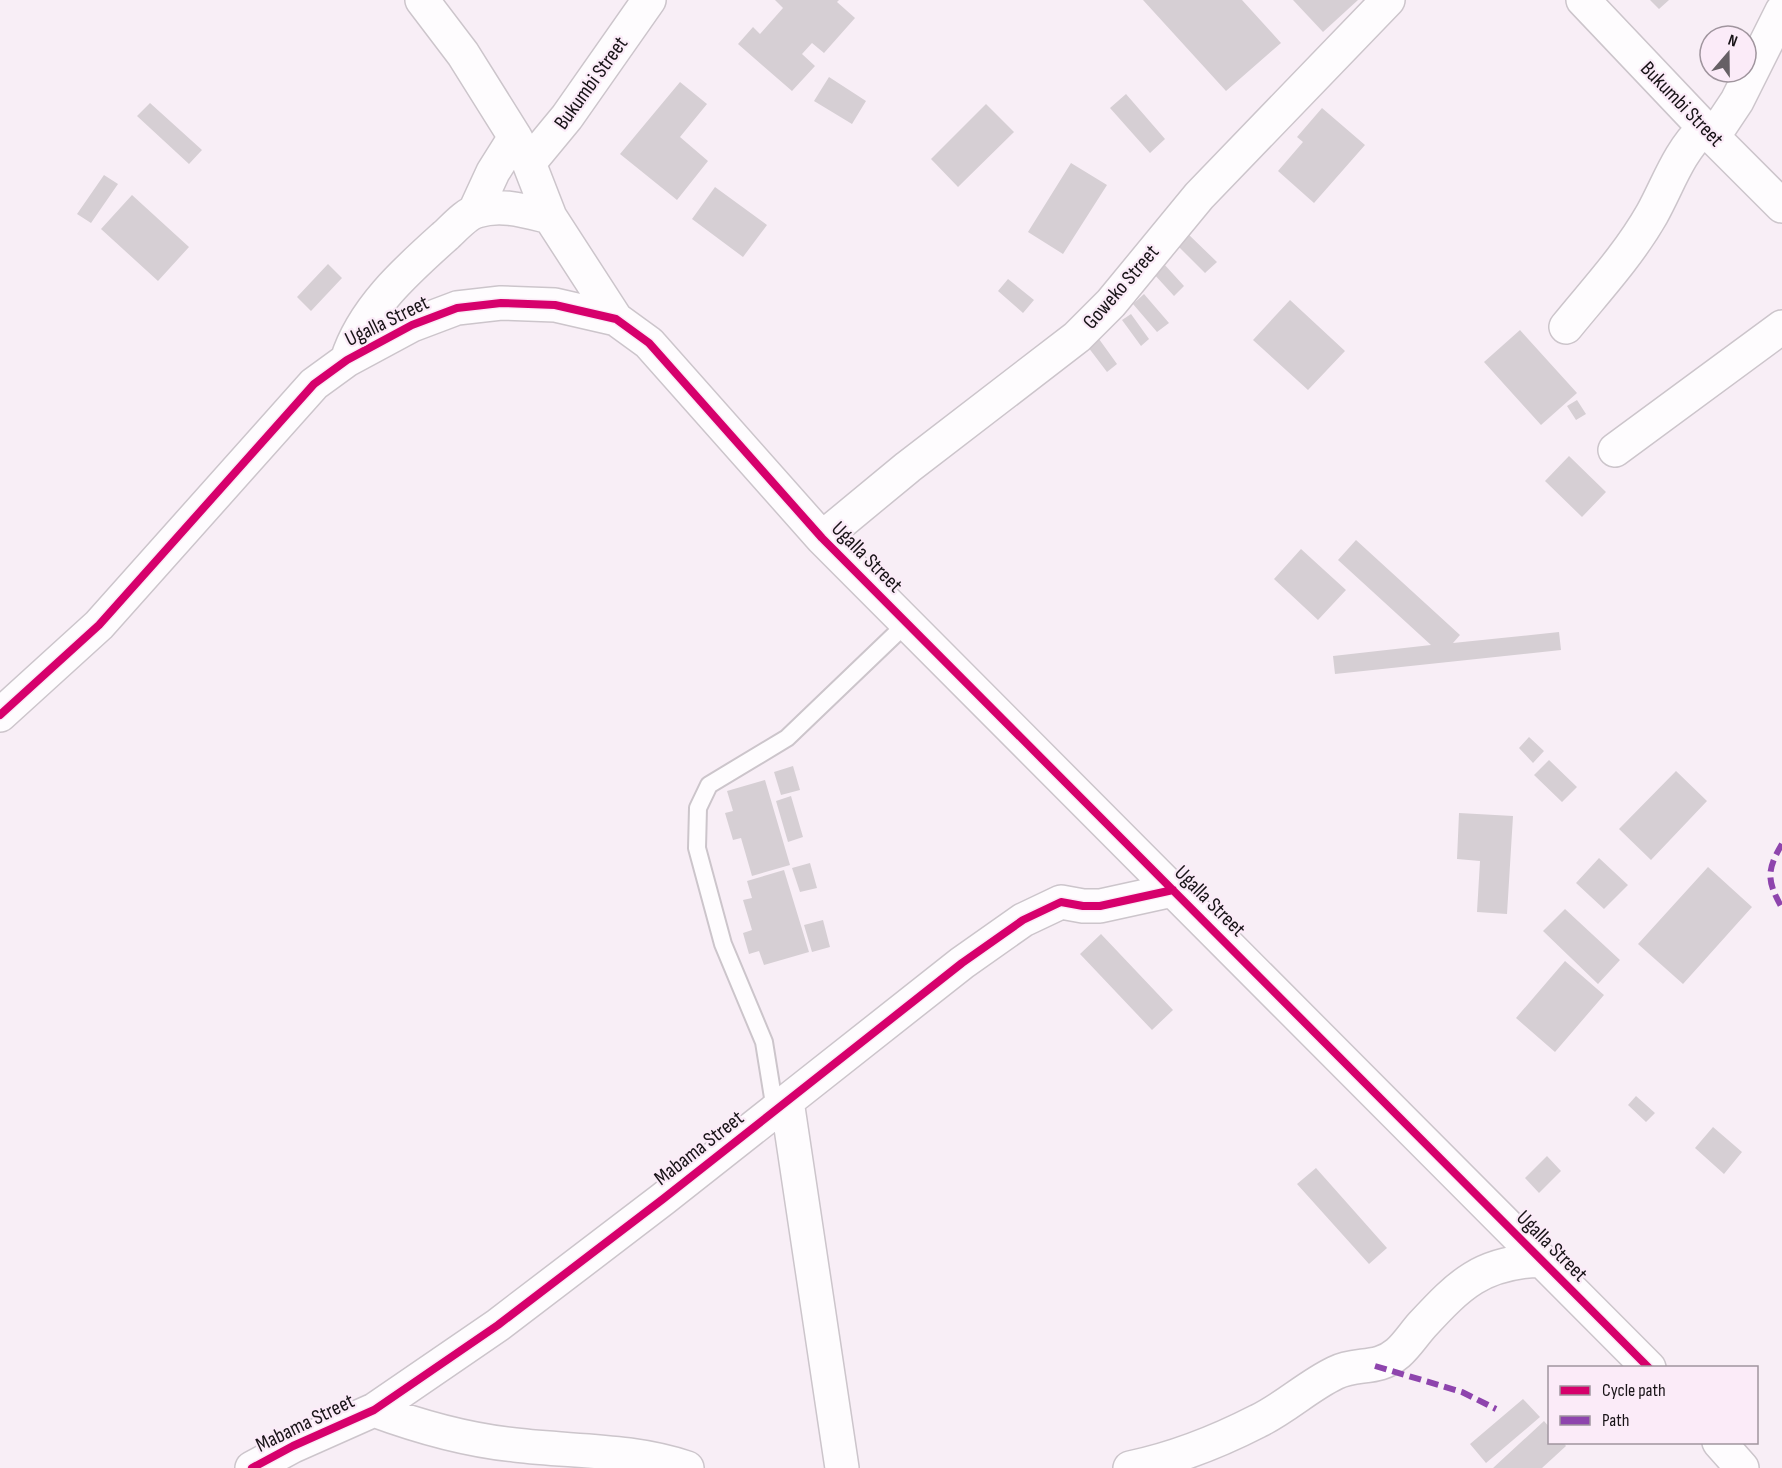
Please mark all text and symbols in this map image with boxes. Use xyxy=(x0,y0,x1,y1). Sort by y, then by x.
north arrow xyxy=(1698,24,1758,84)
text: N xyxy=(1725,31,1740,52)
street label: Bukumbi Street xyxy=(549,32,633,134)
street label: Bukumbi Street xyxy=(1635,56,1729,152)
street label: Goweko Street xyxy=(1078,240,1164,334)
street label: Ugalla Street xyxy=(341,290,433,352)
street label: Ugalla Street xyxy=(826,516,908,598)
street label: Ugalla Street xyxy=(1169,860,1251,942)
street label: Mabama Street xyxy=(649,1105,749,1191)
street label: Ugalla Street xyxy=(1511,1205,1593,1287)
legend xyxy=(1548,1366,1758,1444)
text: Cycle path xyxy=(1602,1380,1666,1401)
street label: Mabama Street xyxy=(252,1388,358,1458)
text: Path xyxy=(1602,1410,1630,1431)

